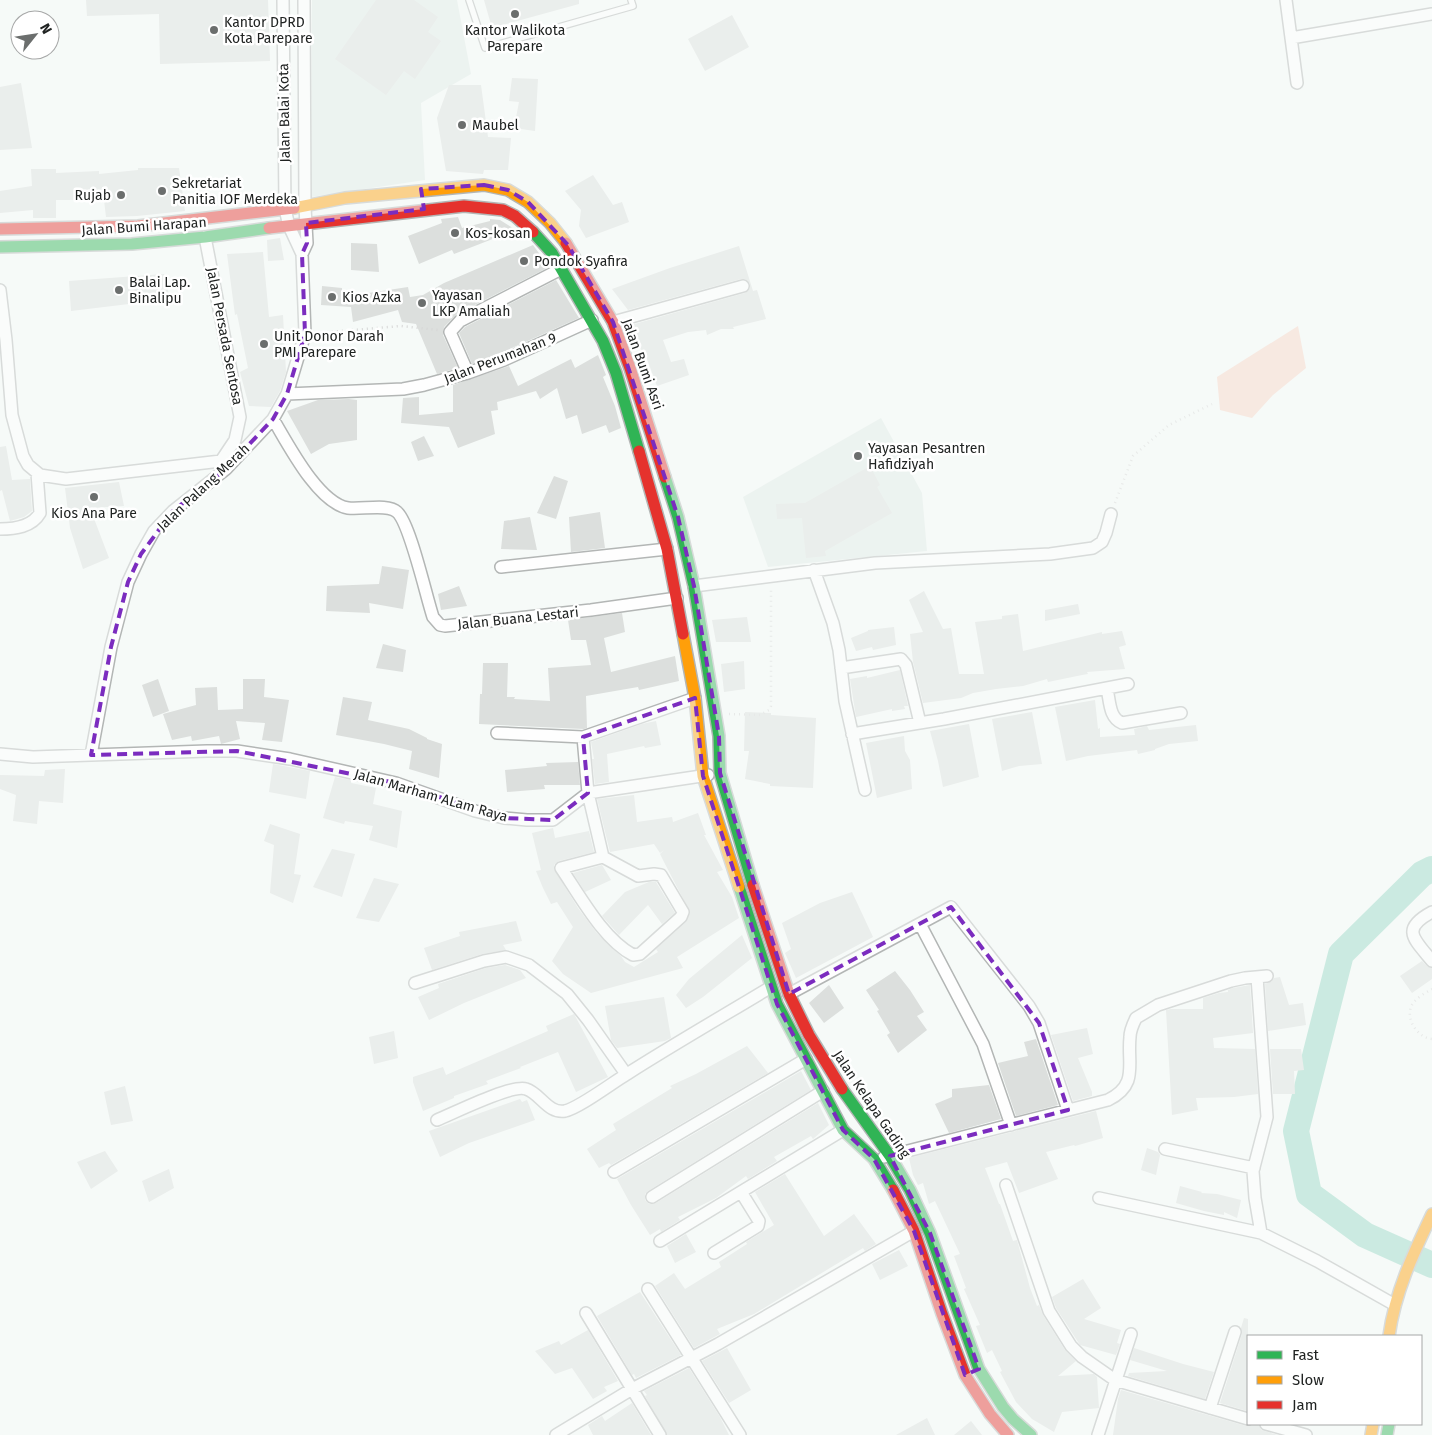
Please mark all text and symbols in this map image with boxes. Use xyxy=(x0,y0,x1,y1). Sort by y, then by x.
marker: Kantor Walikota Parepare xyxy=(509,8,521,20)
north arrow xyxy=(10,10,60,60)
place label: Kantor DPRD Kota Parepare xyxy=(224,14,313,47)
text: N xyxy=(36,20,56,37)
place label: Kantor Walikota Parepare xyxy=(465,22,565,55)
marker: Kantor DPRD Kota Parepare xyxy=(208,24,220,36)
street label: Jalan Balai Kota xyxy=(275,63,294,163)
place label: Maubel xyxy=(472,117,519,134)
marker: Maubel xyxy=(456,119,468,131)
place label: Sekretariat Panitia IOF Merdeka xyxy=(172,175,298,208)
marker: Sekretariat Panitia IOF Merdeka xyxy=(156,185,168,197)
place label: Rujab xyxy=(75,187,111,204)
marker: Rujab xyxy=(115,189,127,201)
street label: Jalan Bumi Harapan xyxy=(81,214,207,239)
place label: Kos-kosan xyxy=(465,225,531,242)
marker: Kos-kosan xyxy=(449,227,461,239)
place label: Pondok Syafira xyxy=(534,253,628,270)
marker: Pondok Syafira xyxy=(518,255,530,267)
street label: Jalan Persada Sentosa xyxy=(203,266,246,406)
place label: Balai Lap. Binalipu xyxy=(129,274,190,307)
marker: Balai Lap. Binalipu xyxy=(113,284,125,296)
place label: Yayasan LKP Amaliah xyxy=(432,287,510,320)
place label: Kios Azka xyxy=(342,289,401,306)
marker: Kios Azka xyxy=(326,291,338,303)
marker: Yayasan LKP Amaliah xyxy=(416,297,428,309)
street label: Jalan Bumi Asri xyxy=(618,316,667,412)
place label: Unit Donor Darah PMI Parepare xyxy=(274,328,384,361)
street label: Jalan Perumahan 9 xyxy=(442,329,559,388)
marker: Unit Donor Darah PMI Parepare xyxy=(258,338,270,350)
street label: Jalan Palang Merah xyxy=(154,440,253,535)
place label: Yayasan Pesantren Hafidziyah xyxy=(868,440,986,473)
marker: Yayasan Pesantren Hafidziyah xyxy=(852,450,864,462)
marker: Kios Ana Pare xyxy=(88,491,100,503)
place label: Kios Ana Pare xyxy=(51,505,137,522)
street label: Jalan Buana Lestari xyxy=(457,604,580,633)
street label: Jalan Marham ALam Raya xyxy=(352,765,510,826)
street label: Jalan Kelapa Gading xyxy=(829,1047,914,1162)
legend xyxy=(1247,1335,1422,1425)
text: Fast xyxy=(1292,1346,1319,1364)
text: Slow xyxy=(1292,1371,1324,1389)
text: Jam xyxy=(1292,1396,1318,1414)

